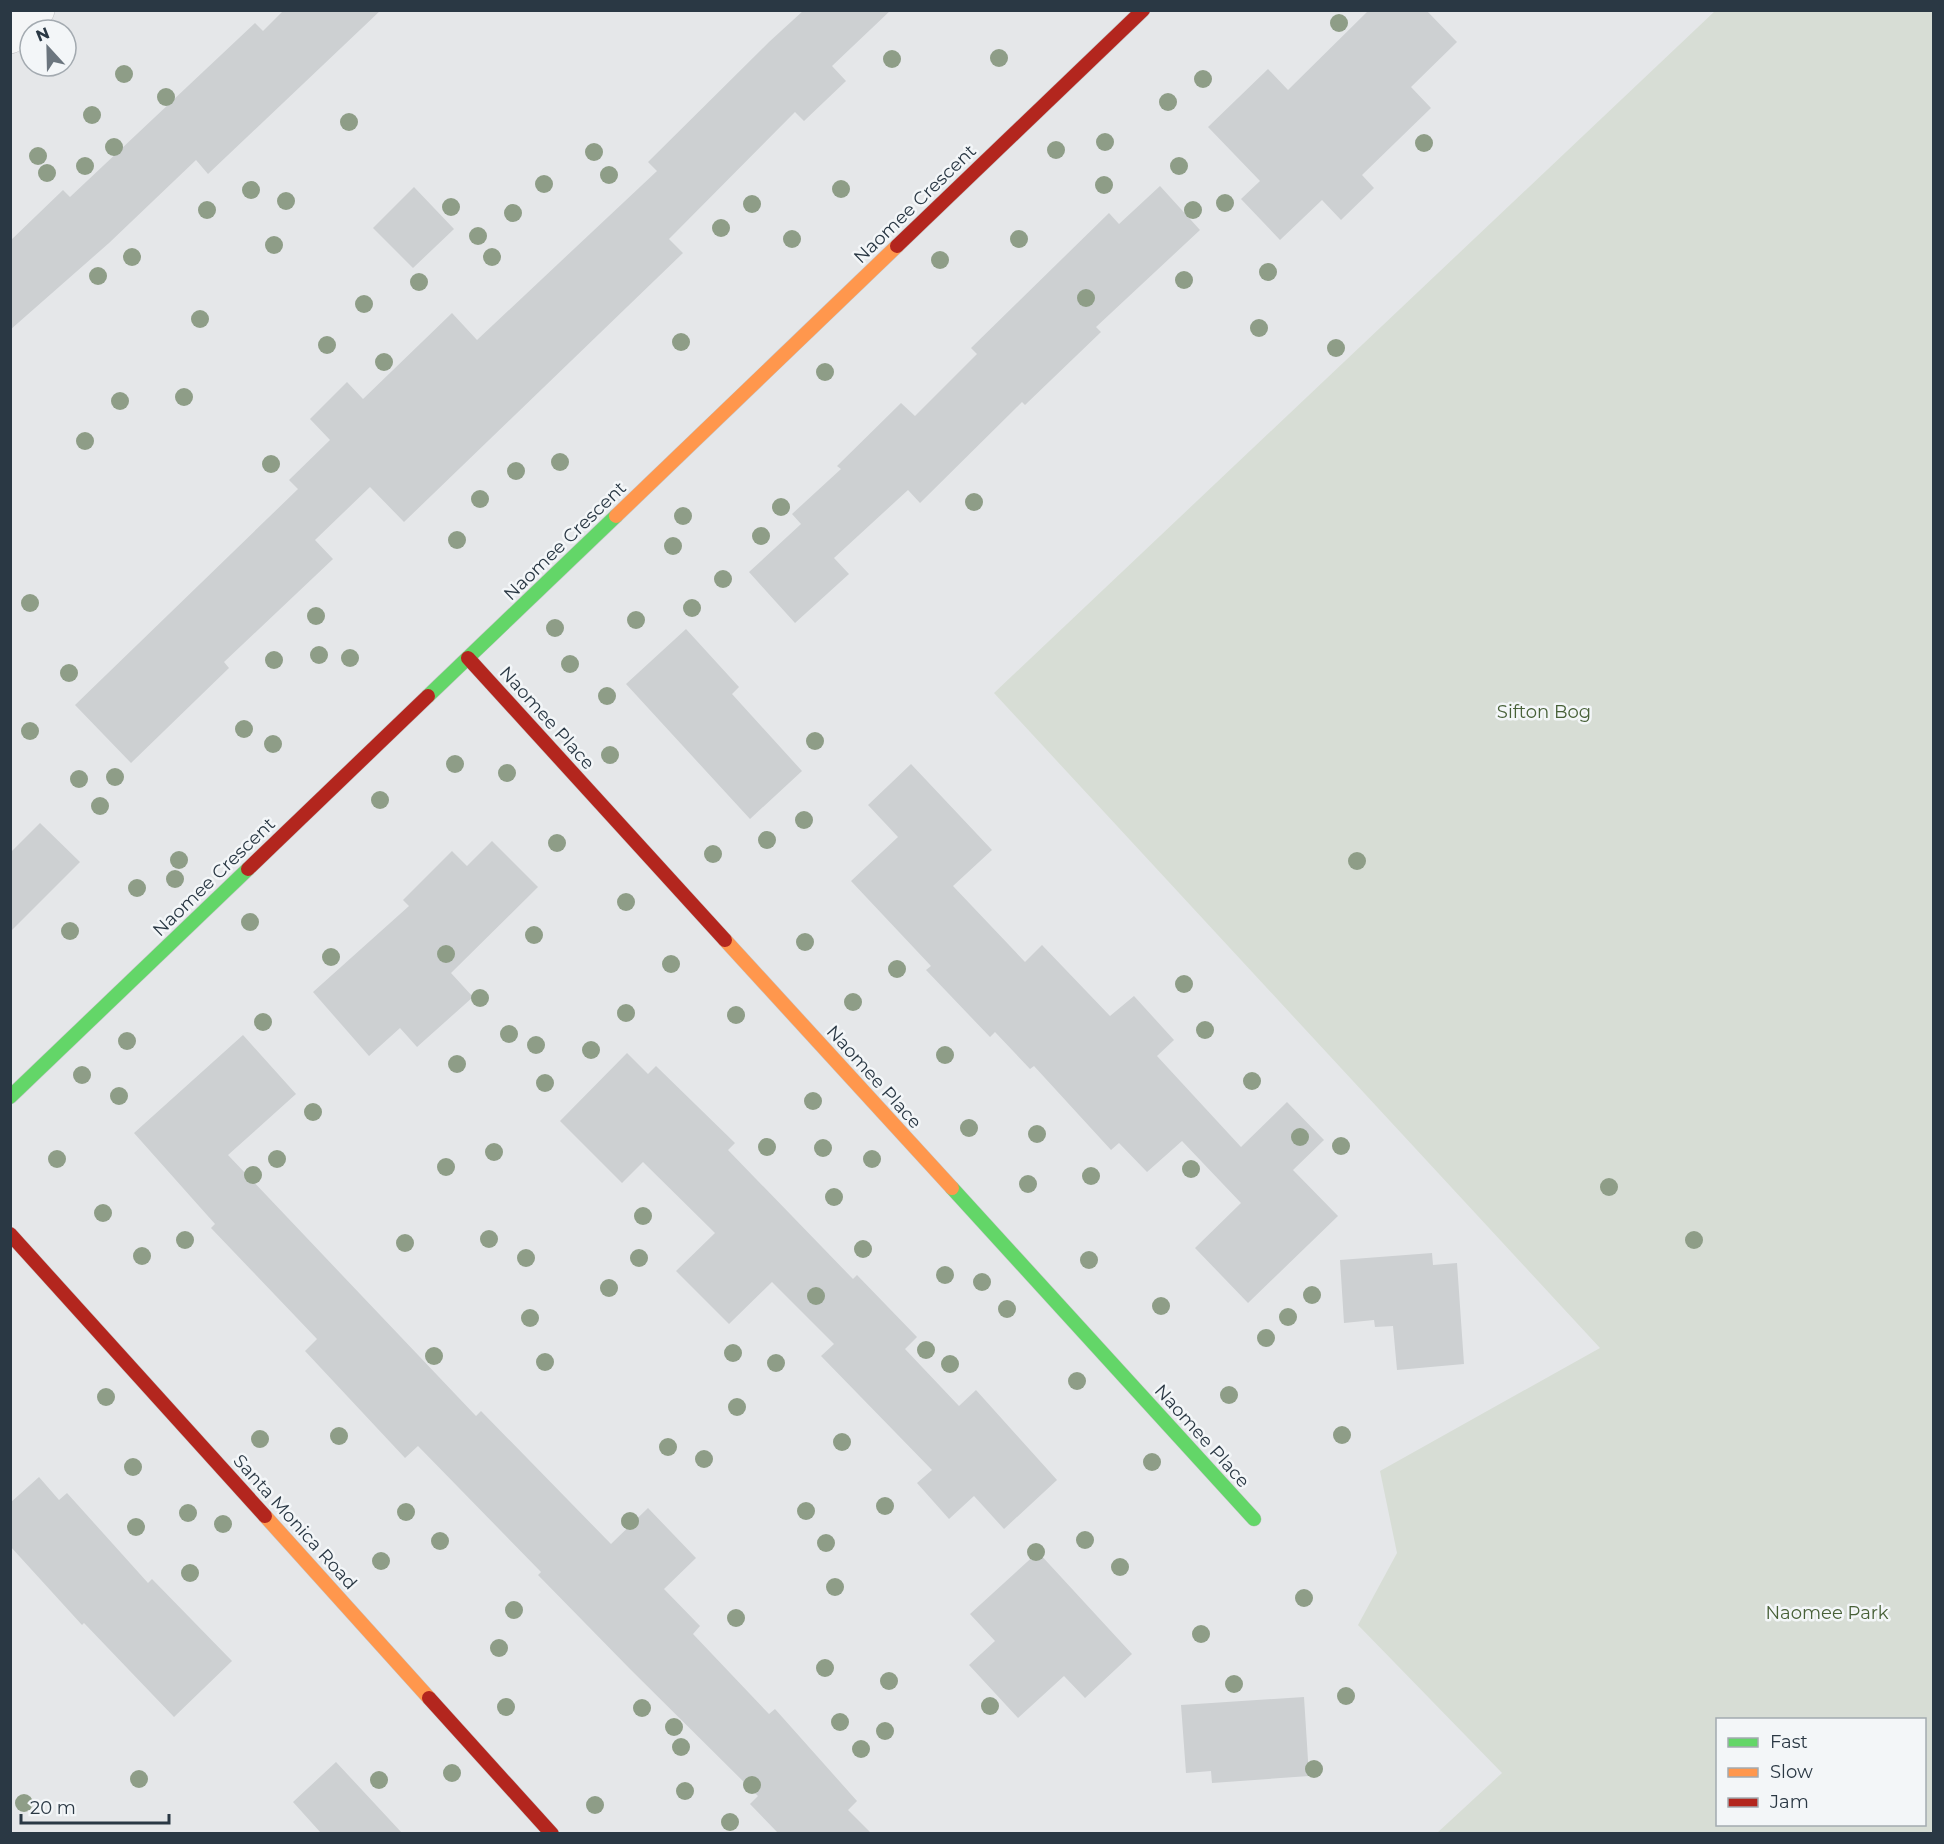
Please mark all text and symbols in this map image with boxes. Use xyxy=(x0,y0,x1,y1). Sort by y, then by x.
north arrow xyxy=(18,18,78,78)
text: N xyxy=(33,23,52,46)
street label: Naomee Crescent xyxy=(849,140,981,268)
street label: Naomee Crescent xyxy=(499,477,631,605)
street label: Naomee Place xyxy=(495,662,599,774)
park label: Sifton Bog xyxy=(1497,701,1591,723)
street label: Naomee Crescent xyxy=(148,813,280,941)
street label: Naomee Place xyxy=(822,1021,926,1133)
street label: Naomee Place xyxy=(1150,1380,1254,1492)
street label: Santa Monica Road xyxy=(229,1450,361,1594)
park label: Naomee Park xyxy=(1765,1602,1889,1624)
legend xyxy=(1716,1718,1926,1826)
text: Fast xyxy=(1770,1731,1808,1753)
text: Slow xyxy=(1770,1761,1813,1783)
scale bar xyxy=(21,1787,170,1825)
text: Jam xyxy=(1769,1791,1809,1813)
text: 20 m xyxy=(30,1797,76,1819)

